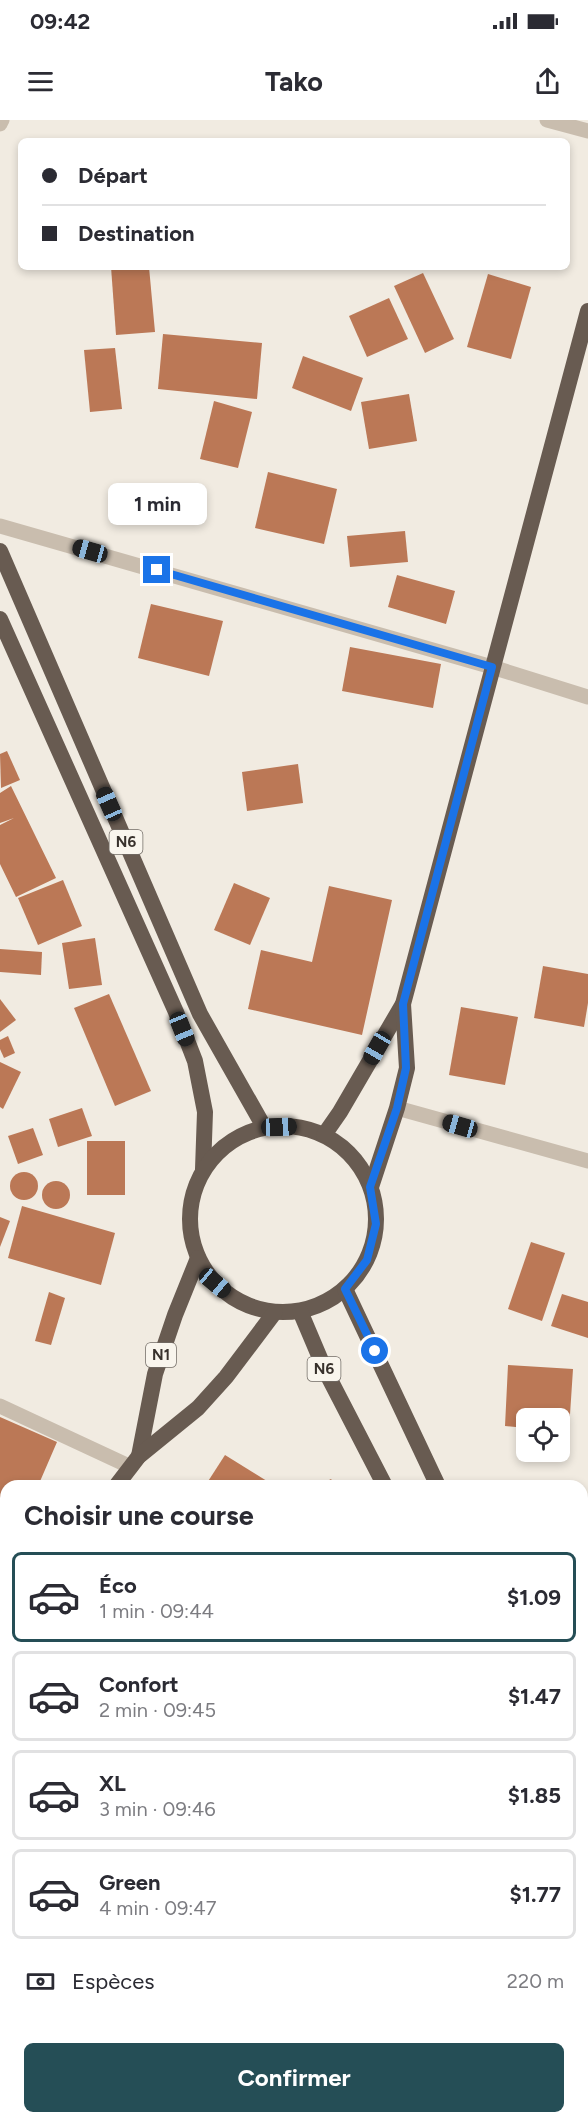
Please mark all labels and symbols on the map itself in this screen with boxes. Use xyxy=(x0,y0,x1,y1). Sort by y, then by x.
callout: 1 min xyxy=(108,483,207,525)
car xyxy=(70,537,110,565)
route end xyxy=(143,556,170,583)
car xyxy=(93,784,125,824)
road number: N6 xyxy=(110,830,142,854)
car xyxy=(167,1009,197,1049)
car xyxy=(360,1028,394,1068)
car xyxy=(440,1112,480,1140)
car xyxy=(261,1117,297,1137)
car xyxy=(195,1265,235,1301)
route start xyxy=(361,1337,388,1364)
road number: N1 xyxy=(146,1343,176,1367)
road number: N6 xyxy=(308,1357,340,1381)

